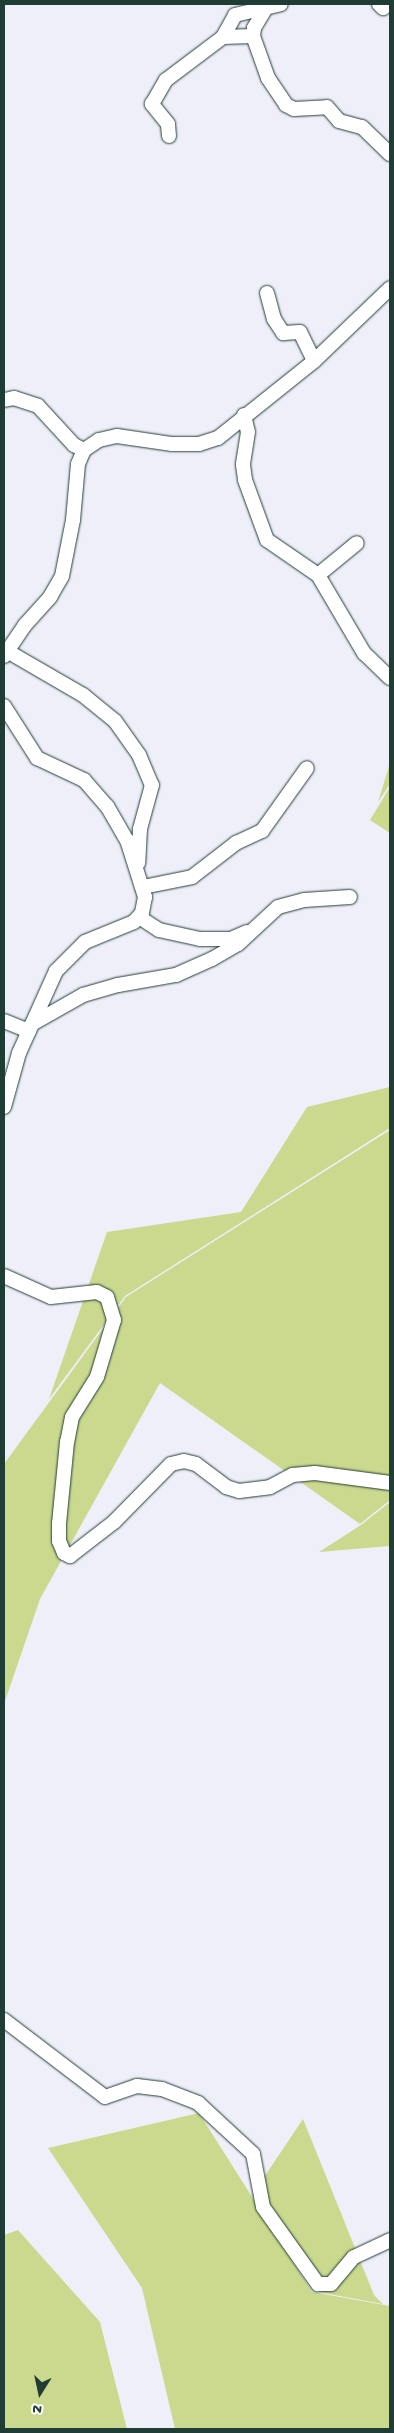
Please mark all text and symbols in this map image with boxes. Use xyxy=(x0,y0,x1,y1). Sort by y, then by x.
north arrow xyxy=(15,2368,65,2418)
text: N xyxy=(31,2399,43,2417)

